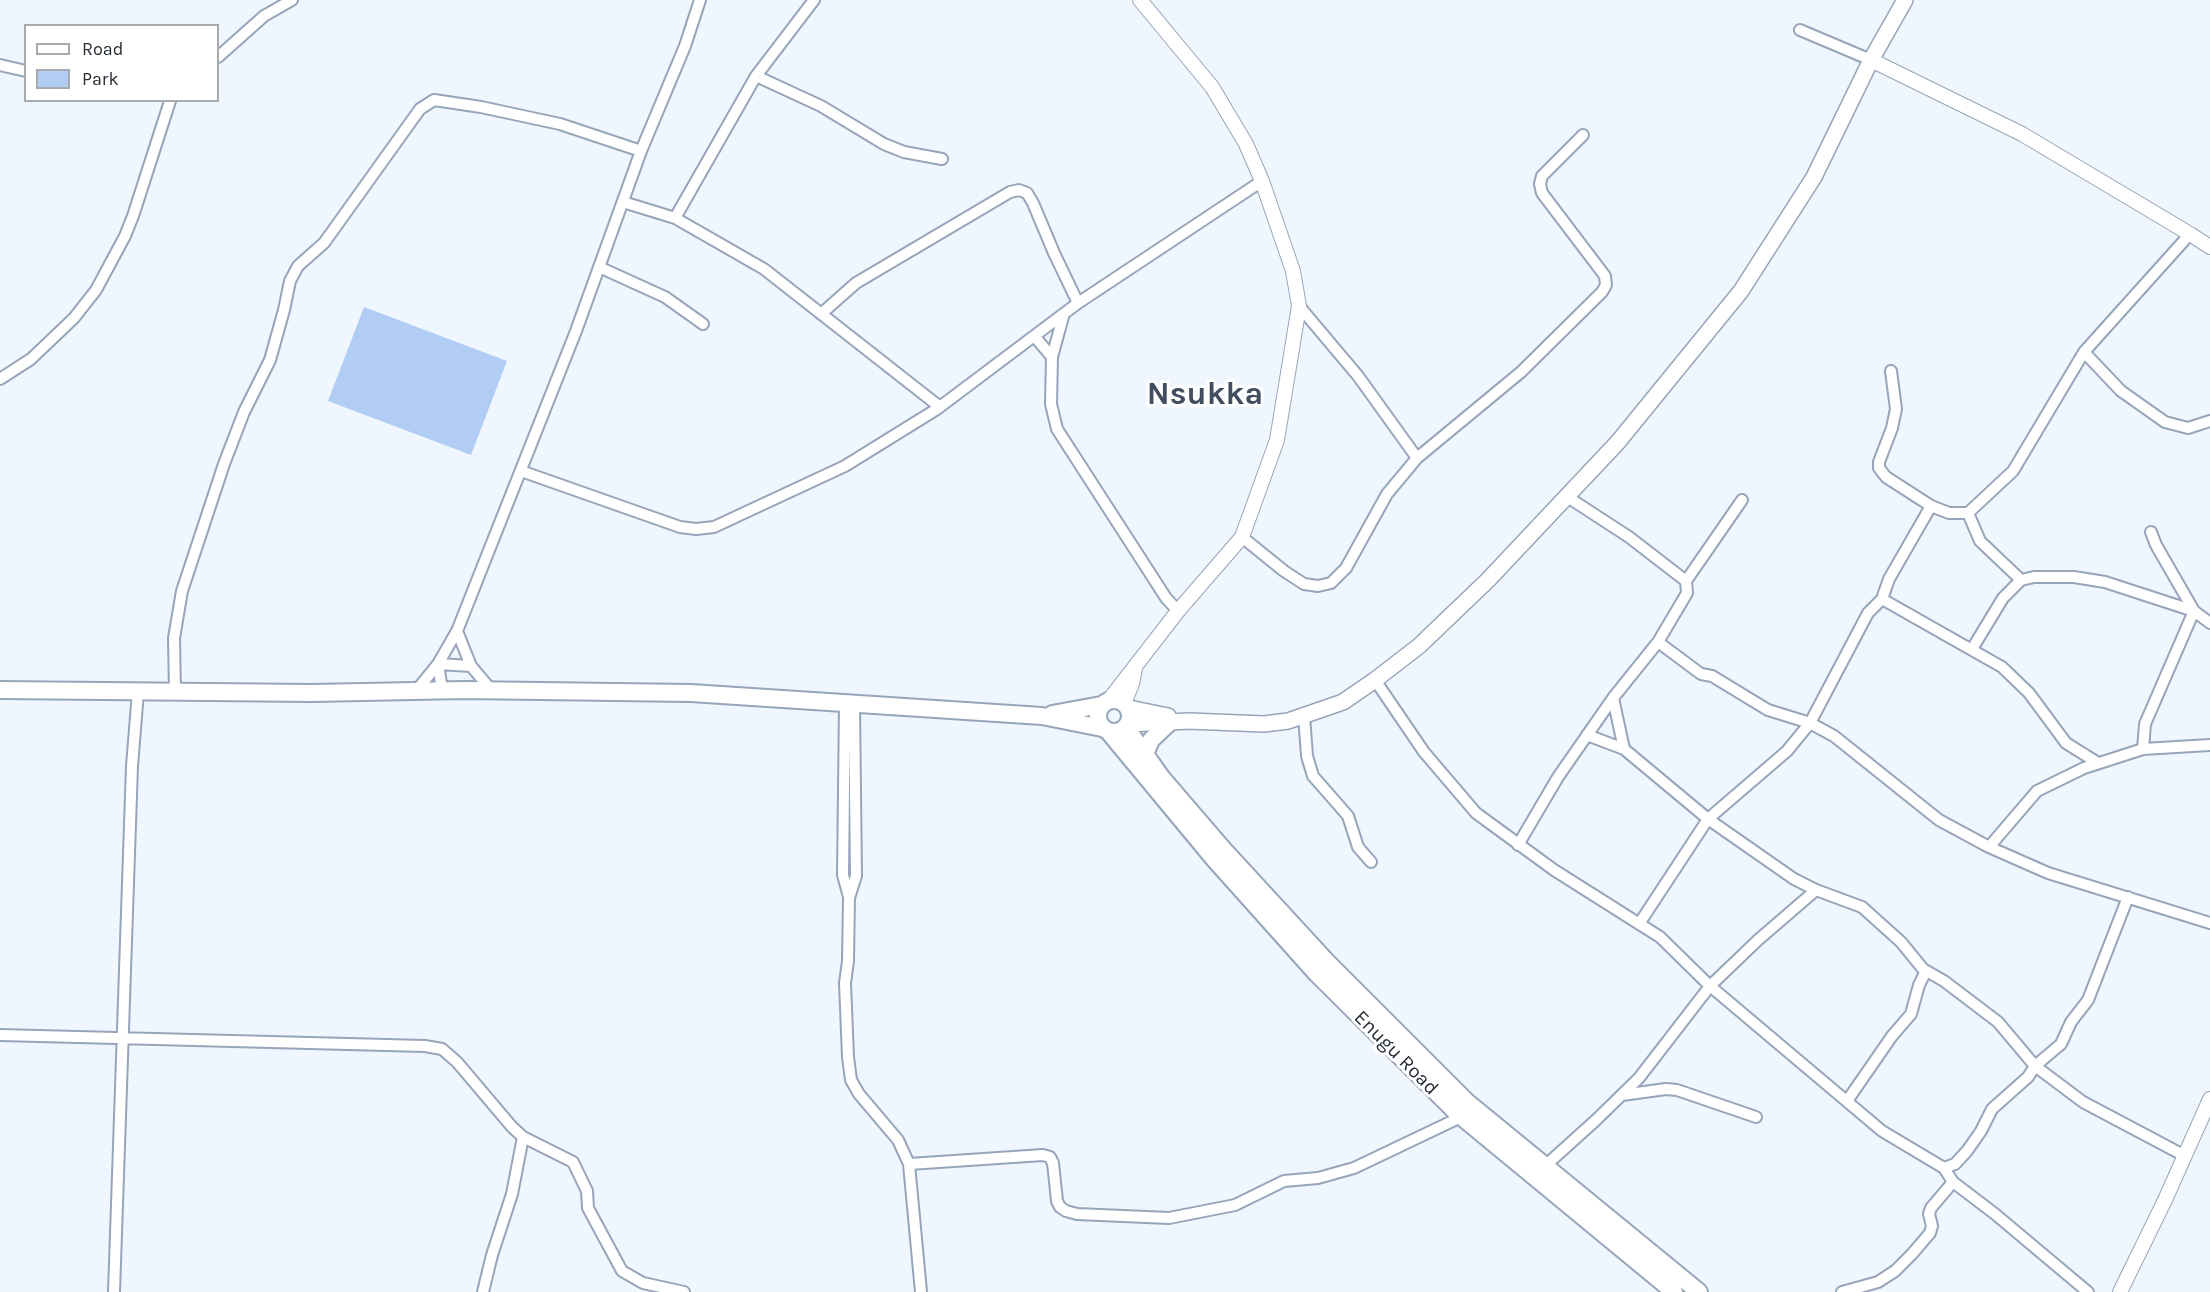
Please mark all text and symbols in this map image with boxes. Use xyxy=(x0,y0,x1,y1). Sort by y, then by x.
legend xyxy=(24,24,219,102)
text: Road xyxy=(82,38,123,60)
text: Park xyxy=(82,68,119,90)
district label: Nsukka xyxy=(1147,376,1263,414)
street label: Enugu Road xyxy=(1349,1006,1443,1100)

